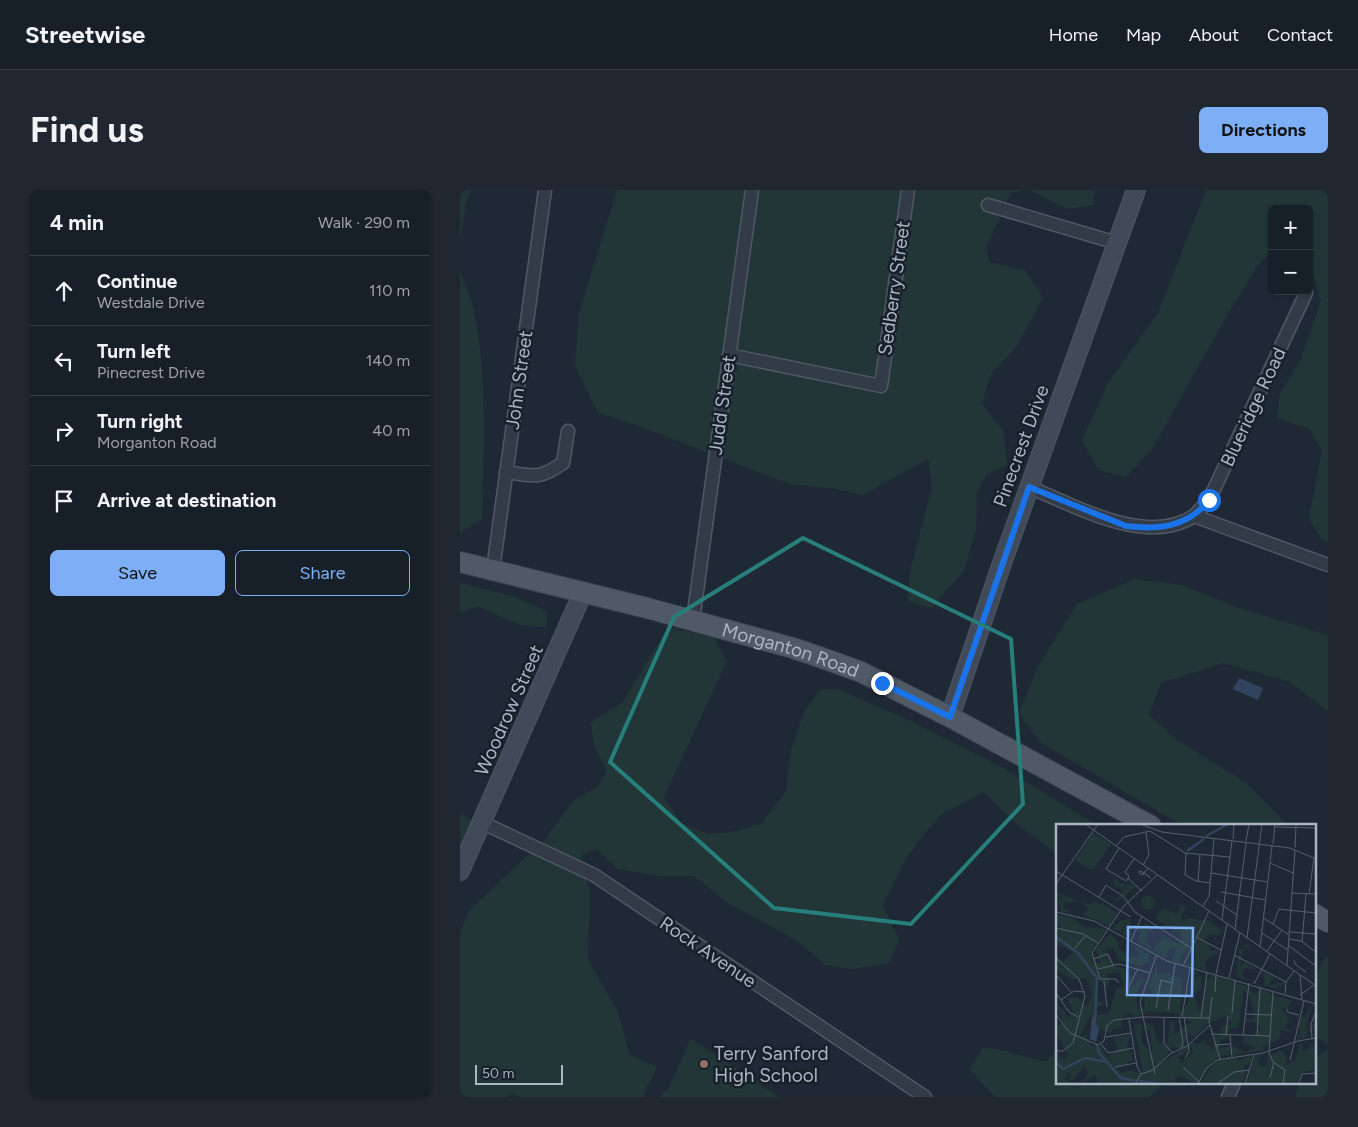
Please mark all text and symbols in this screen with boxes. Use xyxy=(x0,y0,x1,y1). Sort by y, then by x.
text: Streetwise xyxy=(25,20,145,49)
text: Home xyxy=(1049,24,1098,46)
text: Map xyxy=(1126,24,1161,46)
text: About xyxy=(1189,24,1239,46)
text: Contact xyxy=(1267,24,1333,46)
button: Directions xyxy=(1199,107,1328,153)
text: Find us xyxy=(30,109,144,151)
map controls xyxy=(1268,205,1313,295)
button: + xyxy=(1268,205,1313,250)
text: 4 min xyxy=(50,210,104,235)
text: Walk · 290 m xyxy=(318,213,410,232)
street label: Sedberry Street xyxy=(873,219,915,357)
button: − xyxy=(1268,250,1313,295)
text: Continue xyxy=(97,270,177,293)
icon: ahead xyxy=(50,277,78,305)
text: 110 m xyxy=(369,281,410,300)
text: Westdale Drive xyxy=(97,293,205,312)
street label: John Street xyxy=(501,329,537,431)
text: Turn left xyxy=(97,340,171,363)
street label: Blueridge Road xyxy=(1215,344,1291,470)
icon: left xyxy=(50,347,78,375)
text: 140 m xyxy=(366,351,410,370)
street label: Judd Street xyxy=(704,354,740,456)
text: Pinecrest Drive xyxy=(97,363,205,382)
street label: Pinecrest Drive xyxy=(988,382,1054,510)
text: Turn right xyxy=(97,410,183,433)
icon: right xyxy=(50,417,78,445)
text: 40 m xyxy=(372,421,410,440)
text: Morganton Road xyxy=(97,433,217,452)
icon: arrive xyxy=(50,487,78,515)
text: Arrive at destination xyxy=(97,489,276,512)
route start xyxy=(1198,489,1221,512)
button: Save xyxy=(50,550,225,596)
button: Share xyxy=(235,550,410,596)
street label: Morganton Road xyxy=(719,618,862,682)
street label: Woodrow Street xyxy=(470,641,548,779)
route end xyxy=(871,672,894,695)
inset map xyxy=(1056,824,1316,1084)
street label: Rock Avenue xyxy=(655,911,761,993)
place label: Terry Sanford High School xyxy=(714,1042,829,1087)
marker: Terry Sanford High School xyxy=(698,1058,710,1070)
scale bar xyxy=(475,1062,562,1085)
text: 50 m xyxy=(482,1065,514,1082)

